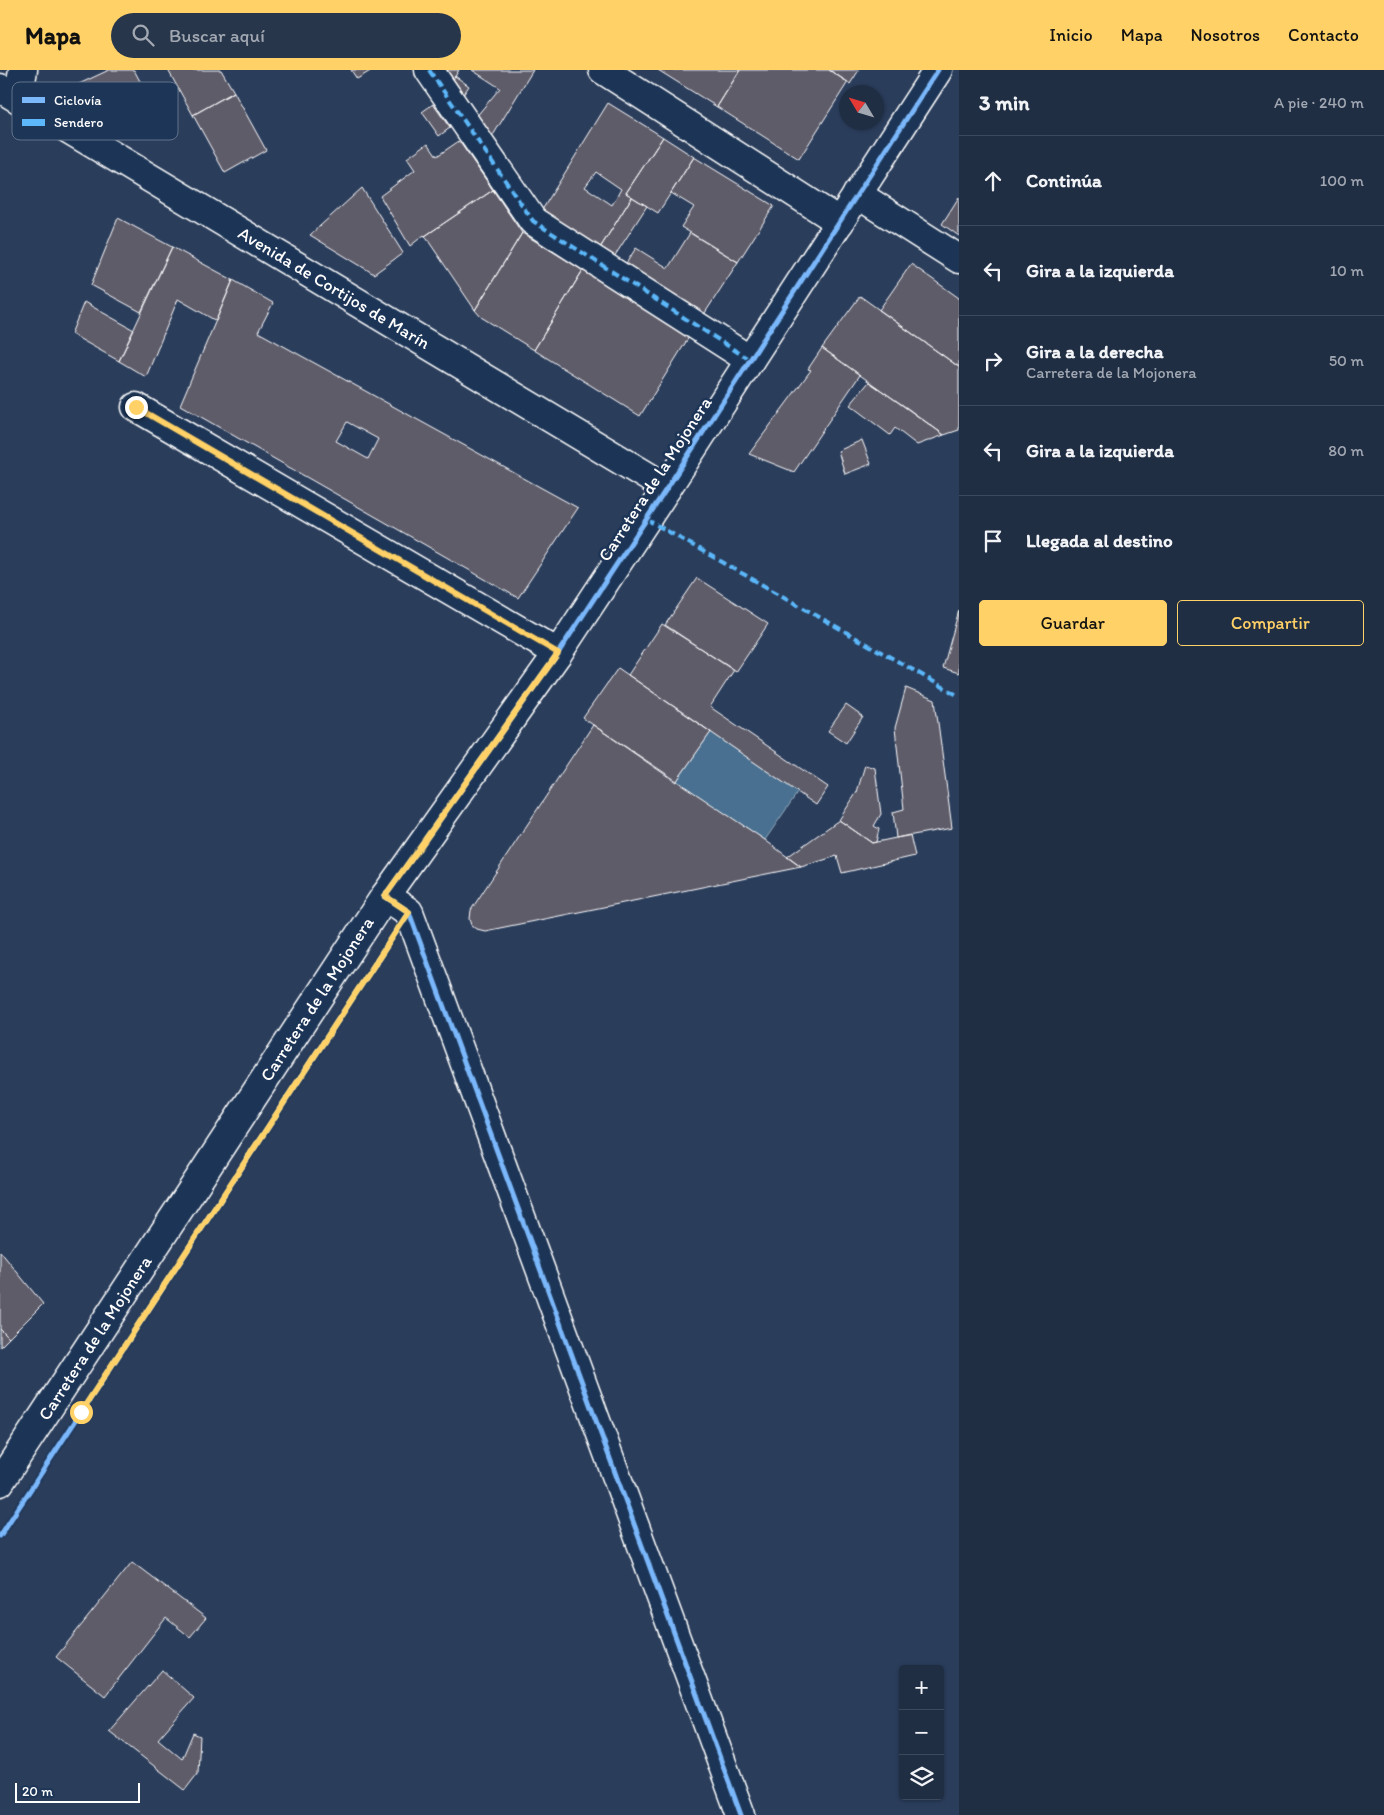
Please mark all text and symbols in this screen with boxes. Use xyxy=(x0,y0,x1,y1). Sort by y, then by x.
search box xyxy=(111,13,461,58)
text: Mapa xyxy=(25,21,81,50)
icon: search xyxy=(129,21,157,49)
text: Buscar aquí xyxy=(169,24,265,47)
text: Inicio xyxy=(1049,24,1093,46)
text: Mapa xyxy=(1121,24,1163,46)
text: Nosotros xyxy=(1191,24,1260,46)
text: Contacto xyxy=(1288,24,1359,46)
legend xyxy=(12,82,178,140)
north arrow xyxy=(839,85,884,130)
text: 3 min xyxy=(979,90,1029,115)
text: Ciclovía xyxy=(54,92,102,109)
text: A pie · 240 m xyxy=(1274,93,1364,112)
text: Sendero xyxy=(54,114,103,131)
icon: ahead xyxy=(979,167,1007,195)
text: Continúa xyxy=(1026,169,1102,192)
text: 100 m xyxy=(1320,171,1364,190)
street label: Avenida de Cortijos de Marín xyxy=(234,222,434,354)
icon: left xyxy=(979,257,1007,285)
text: Gira a la izquierda xyxy=(1026,259,1174,282)
text: 10 m xyxy=(1330,261,1364,280)
text: Gira a la derecha xyxy=(1026,340,1164,363)
icon: right xyxy=(979,347,1007,375)
text: 50 m xyxy=(1329,351,1364,370)
text: Carretera de la Mojonera xyxy=(1026,363,1197,382)
street label: Carretera de la Mojonera xyxy=(594,392,717,565)
route end xyxy=(125,396,148,419)
icon: left xyxy=(979,437,1007,465)
text: Gira a la izquierda xyxy=(1026,439,1174,462)
text: 80 m xyxy=(1328,441,1364,460)
icon: arrive xyxy=(979,527,1007,555)
text: Llegada al destino xyxy=(1026,529,1173,552)
button: Guardar xyxy=(979,600,1167,646)
button: Compartir xyxy=(1177,600,1364,646)
street label: Carretera de la Mojonera xyxy=(256,912,379,1085)
street label: Carretera de la Mojonera xyxy=(34,1251,157,1424)
route start xyxy=(70,1401,93,1424)
map controls xyxy=(899,1665,944,1800)
button: + xyxy=(899,1665,944,1710)
button: − xyxy=(899,1710,944,1755)
button: layers xyxy=(899,1755,944,1800)
scale bar xyxy=(15,1780,140,1803)
text: 20 m xyxy=(22,1783,53,1800)

